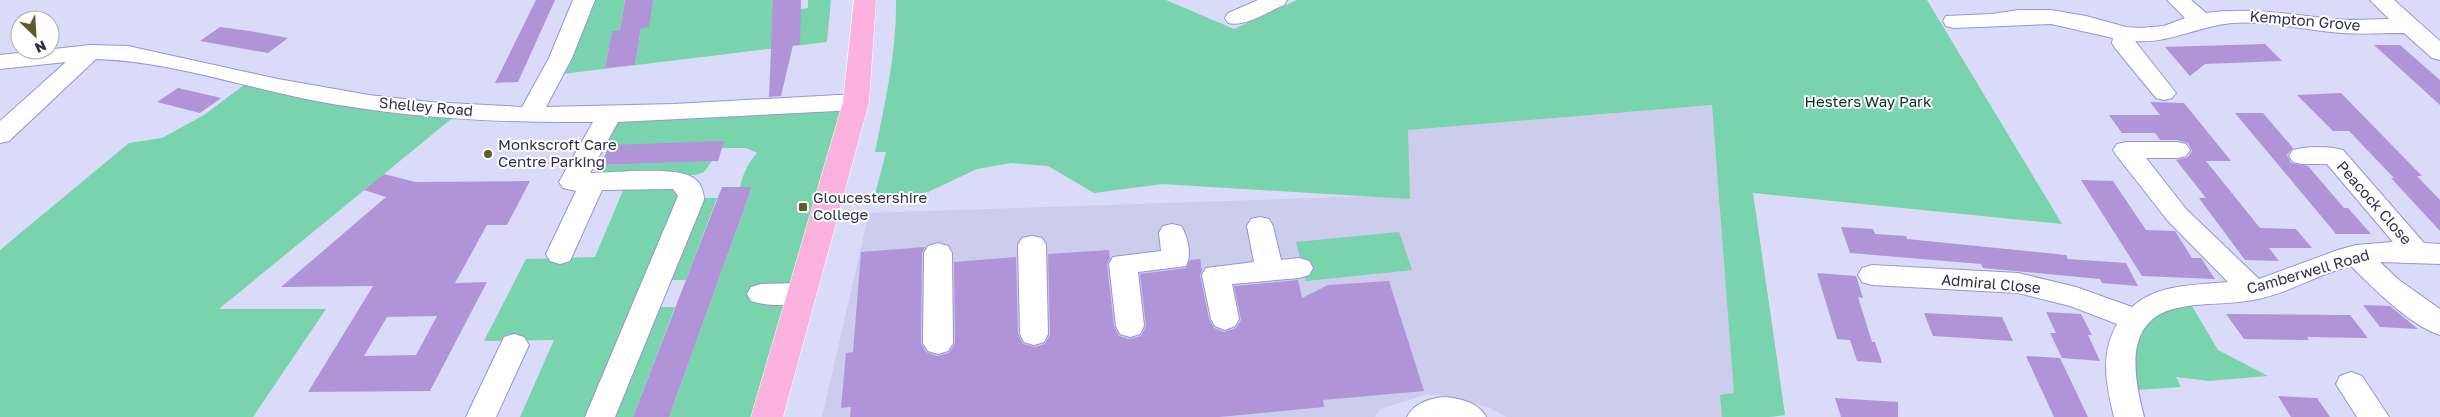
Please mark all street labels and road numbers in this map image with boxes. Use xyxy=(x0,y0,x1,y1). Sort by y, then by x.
street label: Kempton Grove xyxy=(2249,6,2361,34)
street label: Shelley Road xyxy=(378,93,474,119)
street label: Peacock Close xyxy=(2334,157,2416,248)
street label: Camberwell Road xyxy=(2244,245,2371,297)
street label: Admiral Close xyxy=(1941,270,2042,296)

